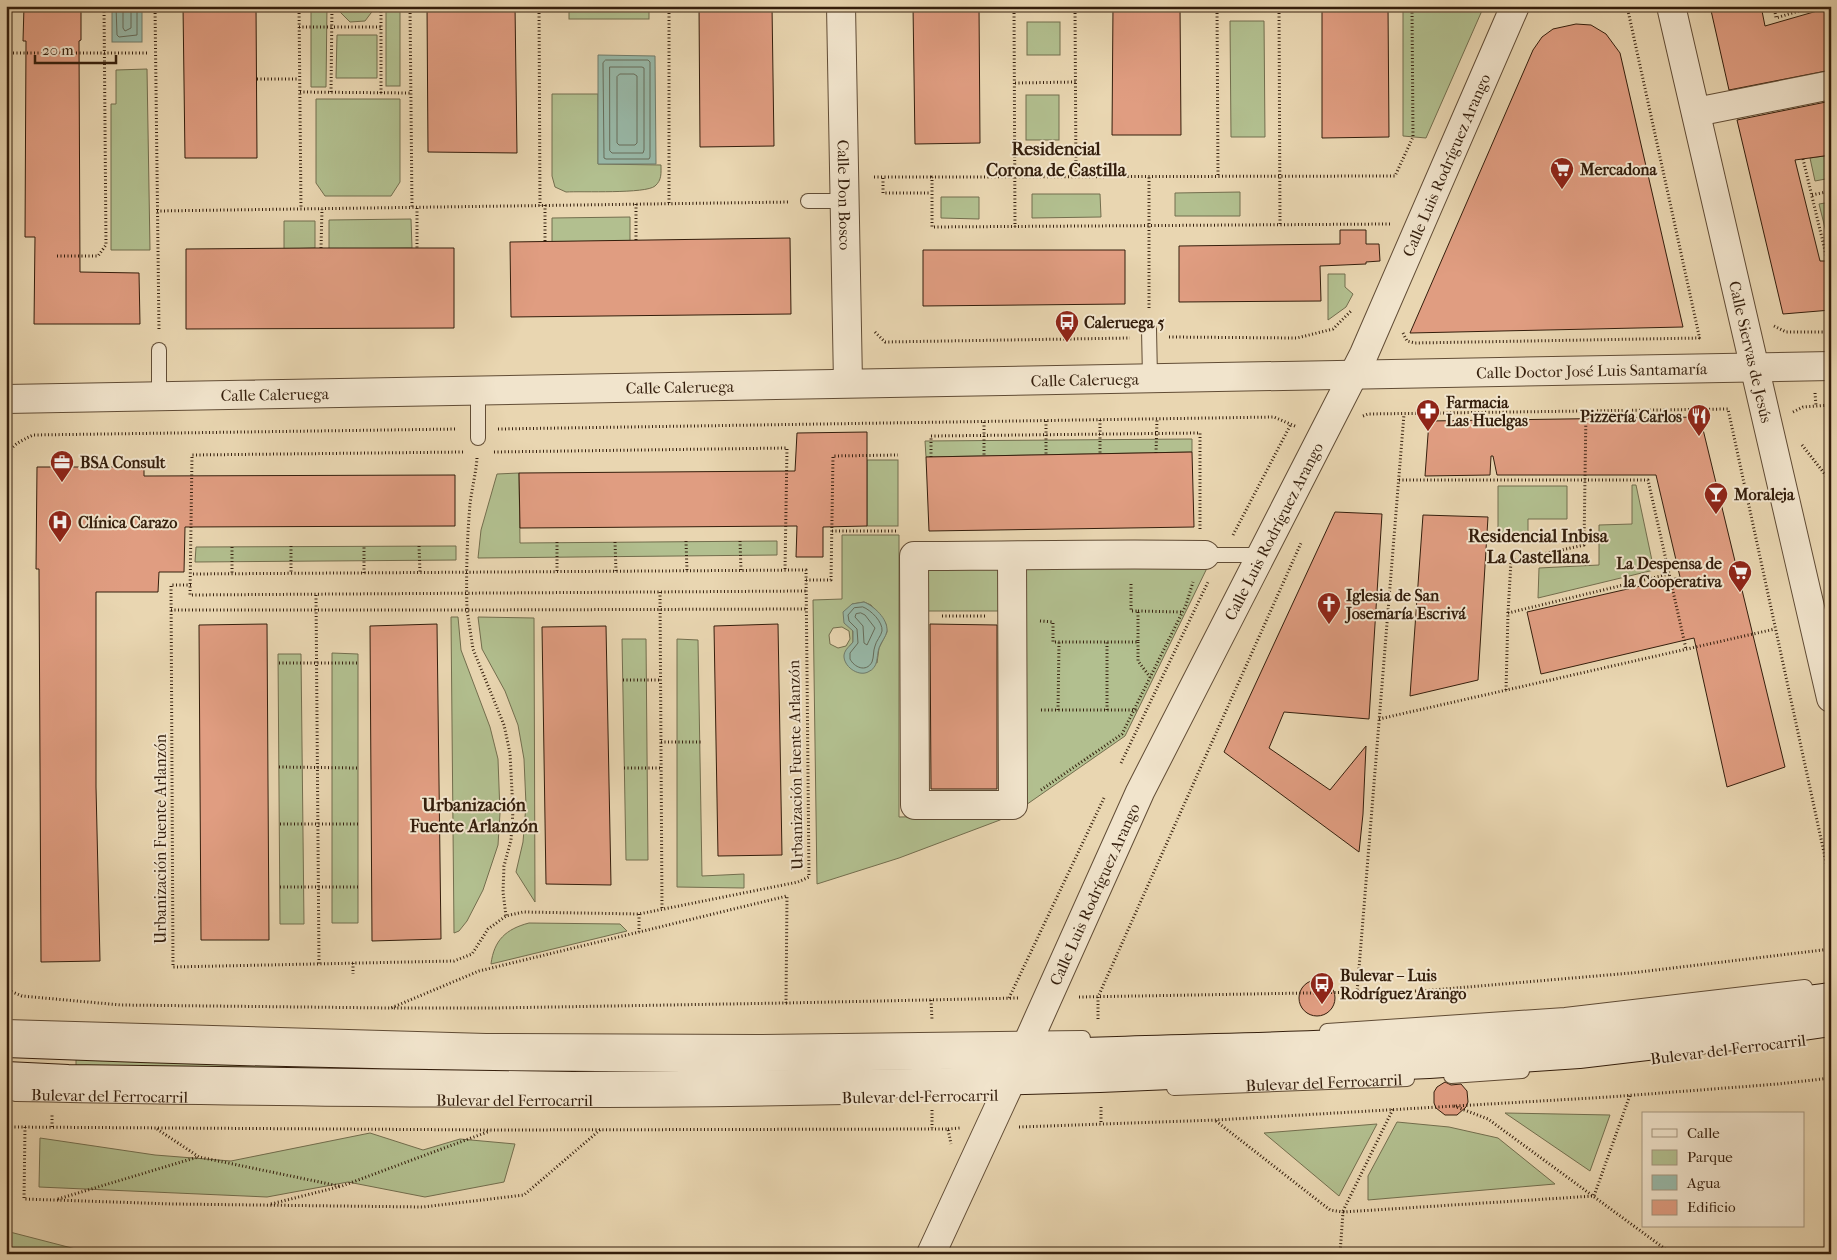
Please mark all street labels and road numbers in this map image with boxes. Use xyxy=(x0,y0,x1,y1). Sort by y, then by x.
street label: Calle Luis Rodríguez Arango xyxy=(1398,71,1494,260)
street label: Calle Don Bosco xyxy=(833,139,855,251)
street label: Calle Siervas de Jesús xyxy=(1725,279,1776,425)
street label: Calle Doctor José Luis Santamaría xyxy=(1476,359,1708,382)
street label: Calle Caleruega xyxy=(1030,370,1140,390)
street label: Calle Caleruega xyxy=(626,377,735,398)
street label: Calle Caleruega xyxy=(221,384,330,405)
street label: Calle Luis Rodríguez Arango xyxy=(1220,439,1327,624)
street label: Urbanización Fuente Arlanzón xyxy=(784,659,807,870)
street label: Urbanización Fuente Arlanzón xyxy=(151,733,170,944)
street label: Calle Luis Rodríguez Arango xyxy=(1046,800,1144,988)
street label: Bulevar del Ferrocarril xyxy=(1649,1030,1808,1068)
street label: Bulevar del Ferrocarril xyxy=(1245,1070,1403,1095)
street label: Bulevar del Ferrocarril xyxy=(31,1085,189,1107)
street label: Bulevar del Ferrocarril xyxy=(842,1086,999,1107)
street label: Bulevar del Ferrocarril xyxy=(436,1091,594,1110)

